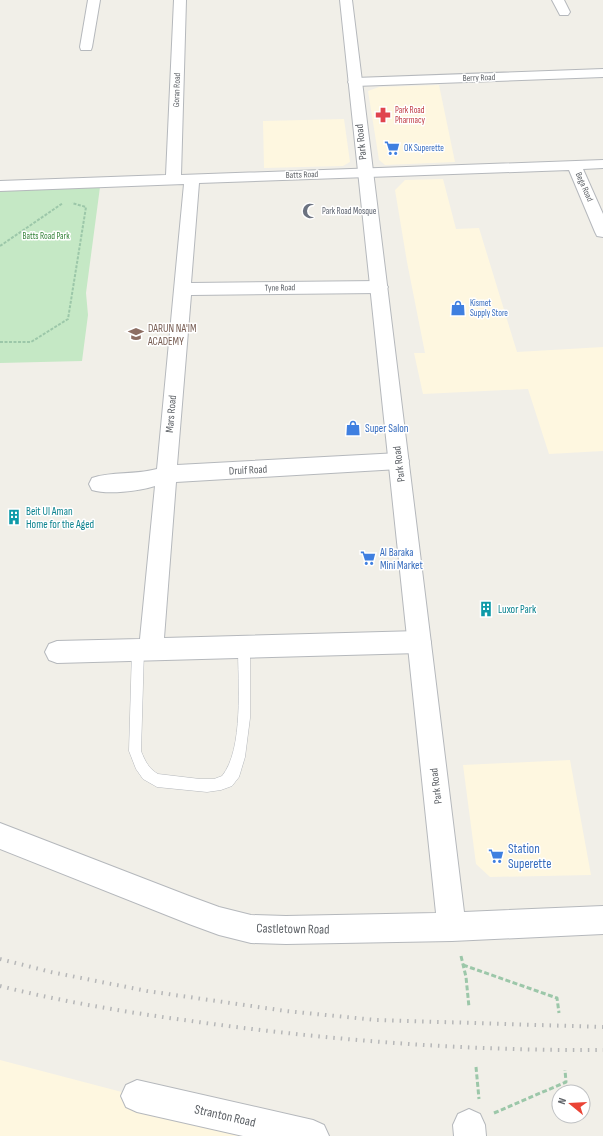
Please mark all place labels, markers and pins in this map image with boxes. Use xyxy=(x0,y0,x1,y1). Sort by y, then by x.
place label: Park Road Pharmacy xyxy=(395,105,425,126)
pharmacy icon: Park Road Pharmacy xyxy=(374,106,392,124)
supermarket icon: OK Superette xyxy=(383,139,401,157)
place label: OK Superette xyxy=(404,143,444,154)
mosque icon: Park Road Mosque xyxy=(301,202,319,220)
place label: Park Road Mosque xyxy=(322,206,377,217)
place label: Kismet Supply Store xyxy=(470,298,508,319)
shop icon: Kismet Supply Store xyxy=(449,299,467,317)
place label: DARUN NA'IM ACADEMY xyxy=(147,322,197,348)
school or university icon: DARUN NA'IM ACADEMY xyxy=(127,325,145,343)
shop icon: Super Salon xyxy=(344,419,362,437)
place label: Super Salon xyxy=(365,422,409,435)
place label: Beit Ul Aman Home for the Aged xyxy=(26,505,95,531)
building icon: Beit Ul Aman Home for the Aged xyxy=(5,508,23,526)
place label: Al Baraka Mini Market xyxy=(379,546,423,572)
supermarket icon: Al Baraka Mini Market xyxy=(359,549,377,567)
building icon: Luxor Park xyxy=(477,600,495,618)
place label: Luxor Park xyxy=(498,603,537,616)
place label: Station Superette xyxy=(508,841,551,872)
supermarket icon: Station Superette xyxy=(487,847,505,865)

